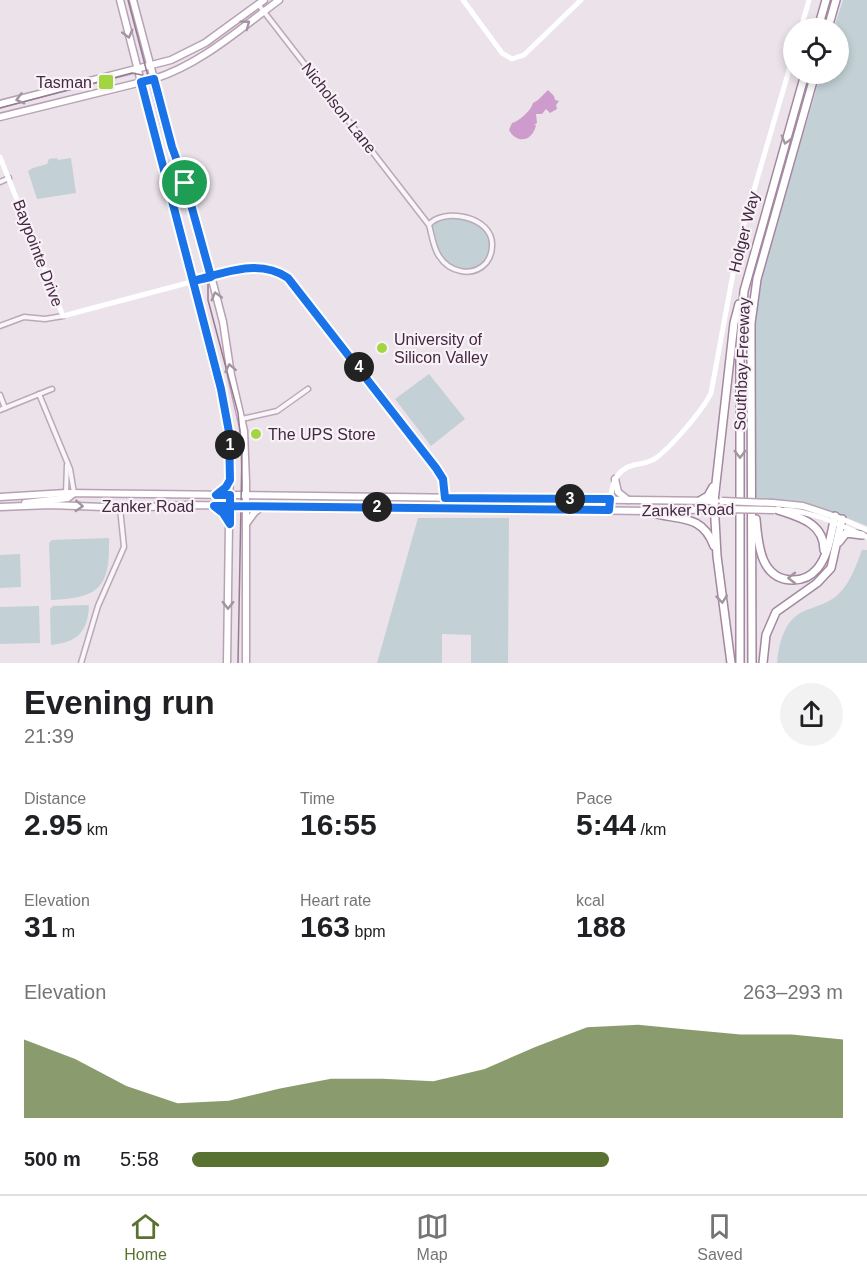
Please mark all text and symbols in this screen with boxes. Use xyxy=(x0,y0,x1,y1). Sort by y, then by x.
map controls xyxy=(783,18,849,84)
button: locate xyxy=(783,18,849,84)
one-way arrow xyxy=(240,20,251,31)
one-way arrow xyxy=(121,29,134,39)
street label: Nicholson Lane xyxy=(298,59,380,157)
marker: Tasman xyxy=(97,73,115,91)
place label: Tasman xyxy=(36,74,92,91)
one-way arrow xyxy=(15,91,25,104)
one-way arrow xyxy=(781,134,793,145)
pin xyxy=(159,157,210,208)
icon: arrive xyxy=(168,166,201,199)
street label: Holger Way xyxy=(726,190,762,274)
street label: Baypointe Drive xyxy=(10,197,66,309)
one-way arrow xyxy=(210,291,223,301)
street label: Southbay Freeway xyxy=(731,297,753,431)
place label: University of Silicon Valley xyxy=(394,331,488,366)
marker: University of Silicon Valley xyxy=(375,341,389,355)
pin: 4 xyxy=(344,352,374,382)
text: 4 xyxy=(355,358,363,375)
one-way arrow xyxy=(224,363,237,373)
place label: The UPS Store xyxy=(268,426,376,443)
marker: The UPS Store xyxy=(249,427,263,441)
pin: 1 xyxy=(215,430,245,460)
text: 1 xyxy=(226,436,234,453)
one-way arrow xyxy=(734,450,746,459)
pin: 3 xyxy=(555,484,585,514)
text: 3 xyxy=(566,490,574,507)
pin: 2 xyxy=(362,492,392,522)
street label: Zanker Road xyxy=(102,498,194,515)
text: 2 xyxy=(373,498,381,515)
one-way arrow xyxy=(75,500,84,513)
street label: Zanker Road xyxy=(642,501,734,519)
one-way arrow xyxy=(788,572,797,585)
one-way arrow xyxy=(715,594,728,603)
one-way arrow xyxy=(222,600,234,609)
button: share xyxy=(780,683,843,746)
text: Evening run xyxy=(24,684,215,721)
text: 21:39 xyxy=(24,725,74,747)
text: Distance xyxy=(24,790,86,807)
text: Time xyxy=(300,790,335,807)
text: Pace xyxy=(576,790,612,807)
text: 2.95 xyxy=(24,808,82,841)
text: 16:55 xyxy=(300,808,377,841)
text: 5:44 xyxy=(576,808,636,841)
text: km xyxy=(82,821,108,838)
text: /km xyxy=(636,821,666,838)
text: Elevation xyxy=(24,892,90,909)
text: Heart rate xyxy=(300,892,371,909)
text: kcal xyxy=(576,892,604,909)
text: 31 xyxy=(24,910,57,943)
text: 163 xyxy=(300,910,350,943)
text: 188 xyxy=(576,910,626,943)
text: m xyxy=(57,923,75,940)
text: bpm xyxy=(350,923,386,940)
text: Elevation xyxy=(24,981,106,1003)
text: 263–293 m xyxy=(743,981,843,1003)
text: 500 m xyxy=(24,1148,81,1170)
text: 5:58 xyxy=(120,1148,159,1170)
tab: Home xyxy=(124,1210,167,1264)
tab: Map xyxy=(416,1210,449,1264)
tab: Saved xyxy=(697,1210,743,1264)

